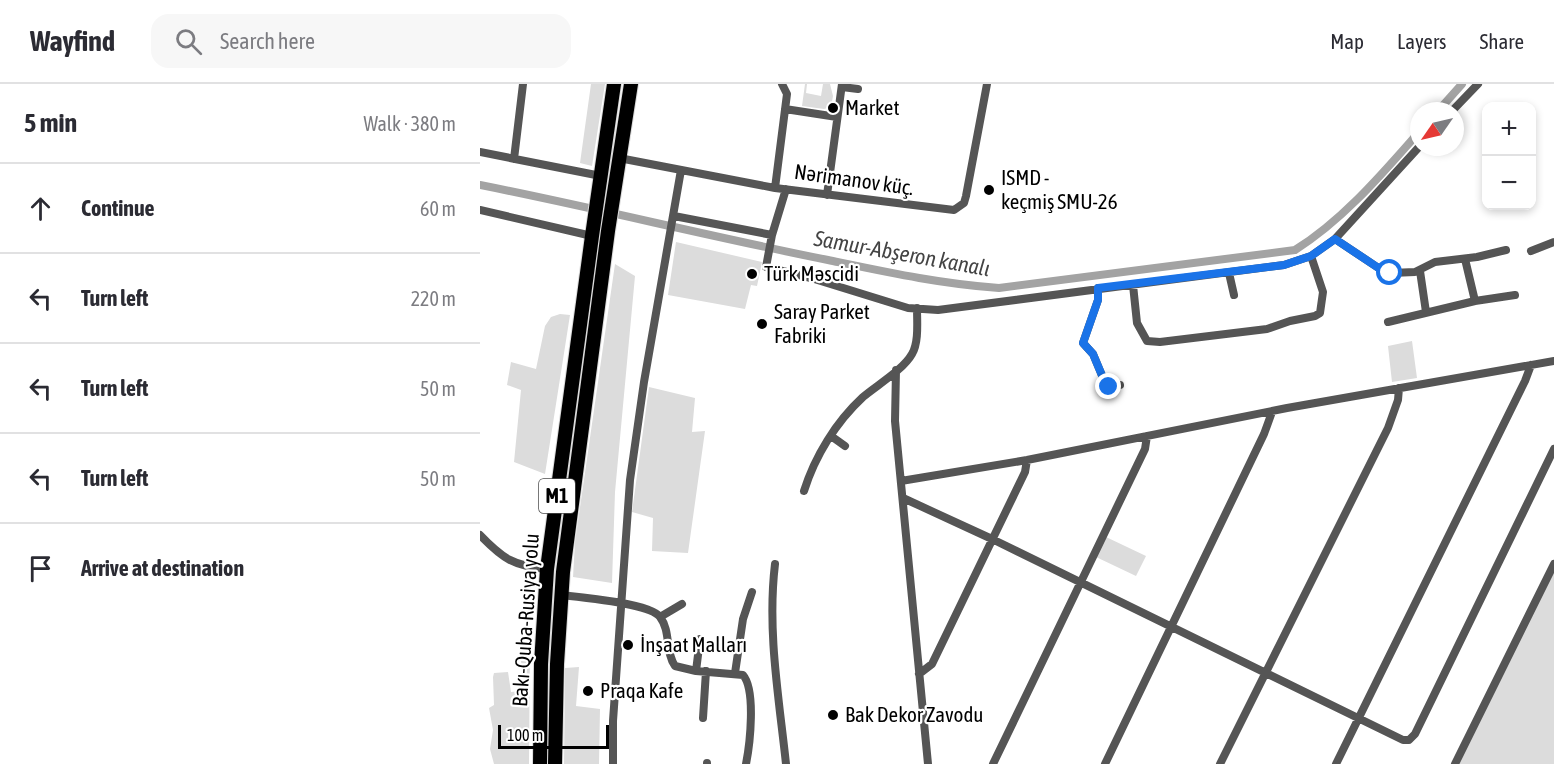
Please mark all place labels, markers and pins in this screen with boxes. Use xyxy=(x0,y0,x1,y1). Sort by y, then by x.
place label: Market xyxy=(845,95,899,119)
marker: Market xyxy=(826,101,840,115)
place label: ISMD - keçmiş SMU-26 xyxy=(1001,165,1118,213)
marker: ISMD - keçmiş SMU-26 xyxy=(982,183,996,197)
place label: Türk Məscidi xyxy=(764,261,859,285)
marker: Türk Məscidi xyxy=(745,267,759,281)
place label: Saray Parket Fabriki xyxy=(774,299,870,347)
marker: Saray Parket Fabriki xyxy=(755,317,769,331)
place label: İnşaat Malları xyxy=(640,632,747,656)
marker: İnşaat Malları xyxy=(621,638,635,652)
place label: Praqa Kafe xyxy=(600,678,683,702)
marker: Praqa Kafe xyxy=(581,684,595,698)
place label: Bak Dekor Zavodu xyxy=(845,702,984,726)
marker: Bak Dekor Zavodu xyxy=(826,708,840,722)

